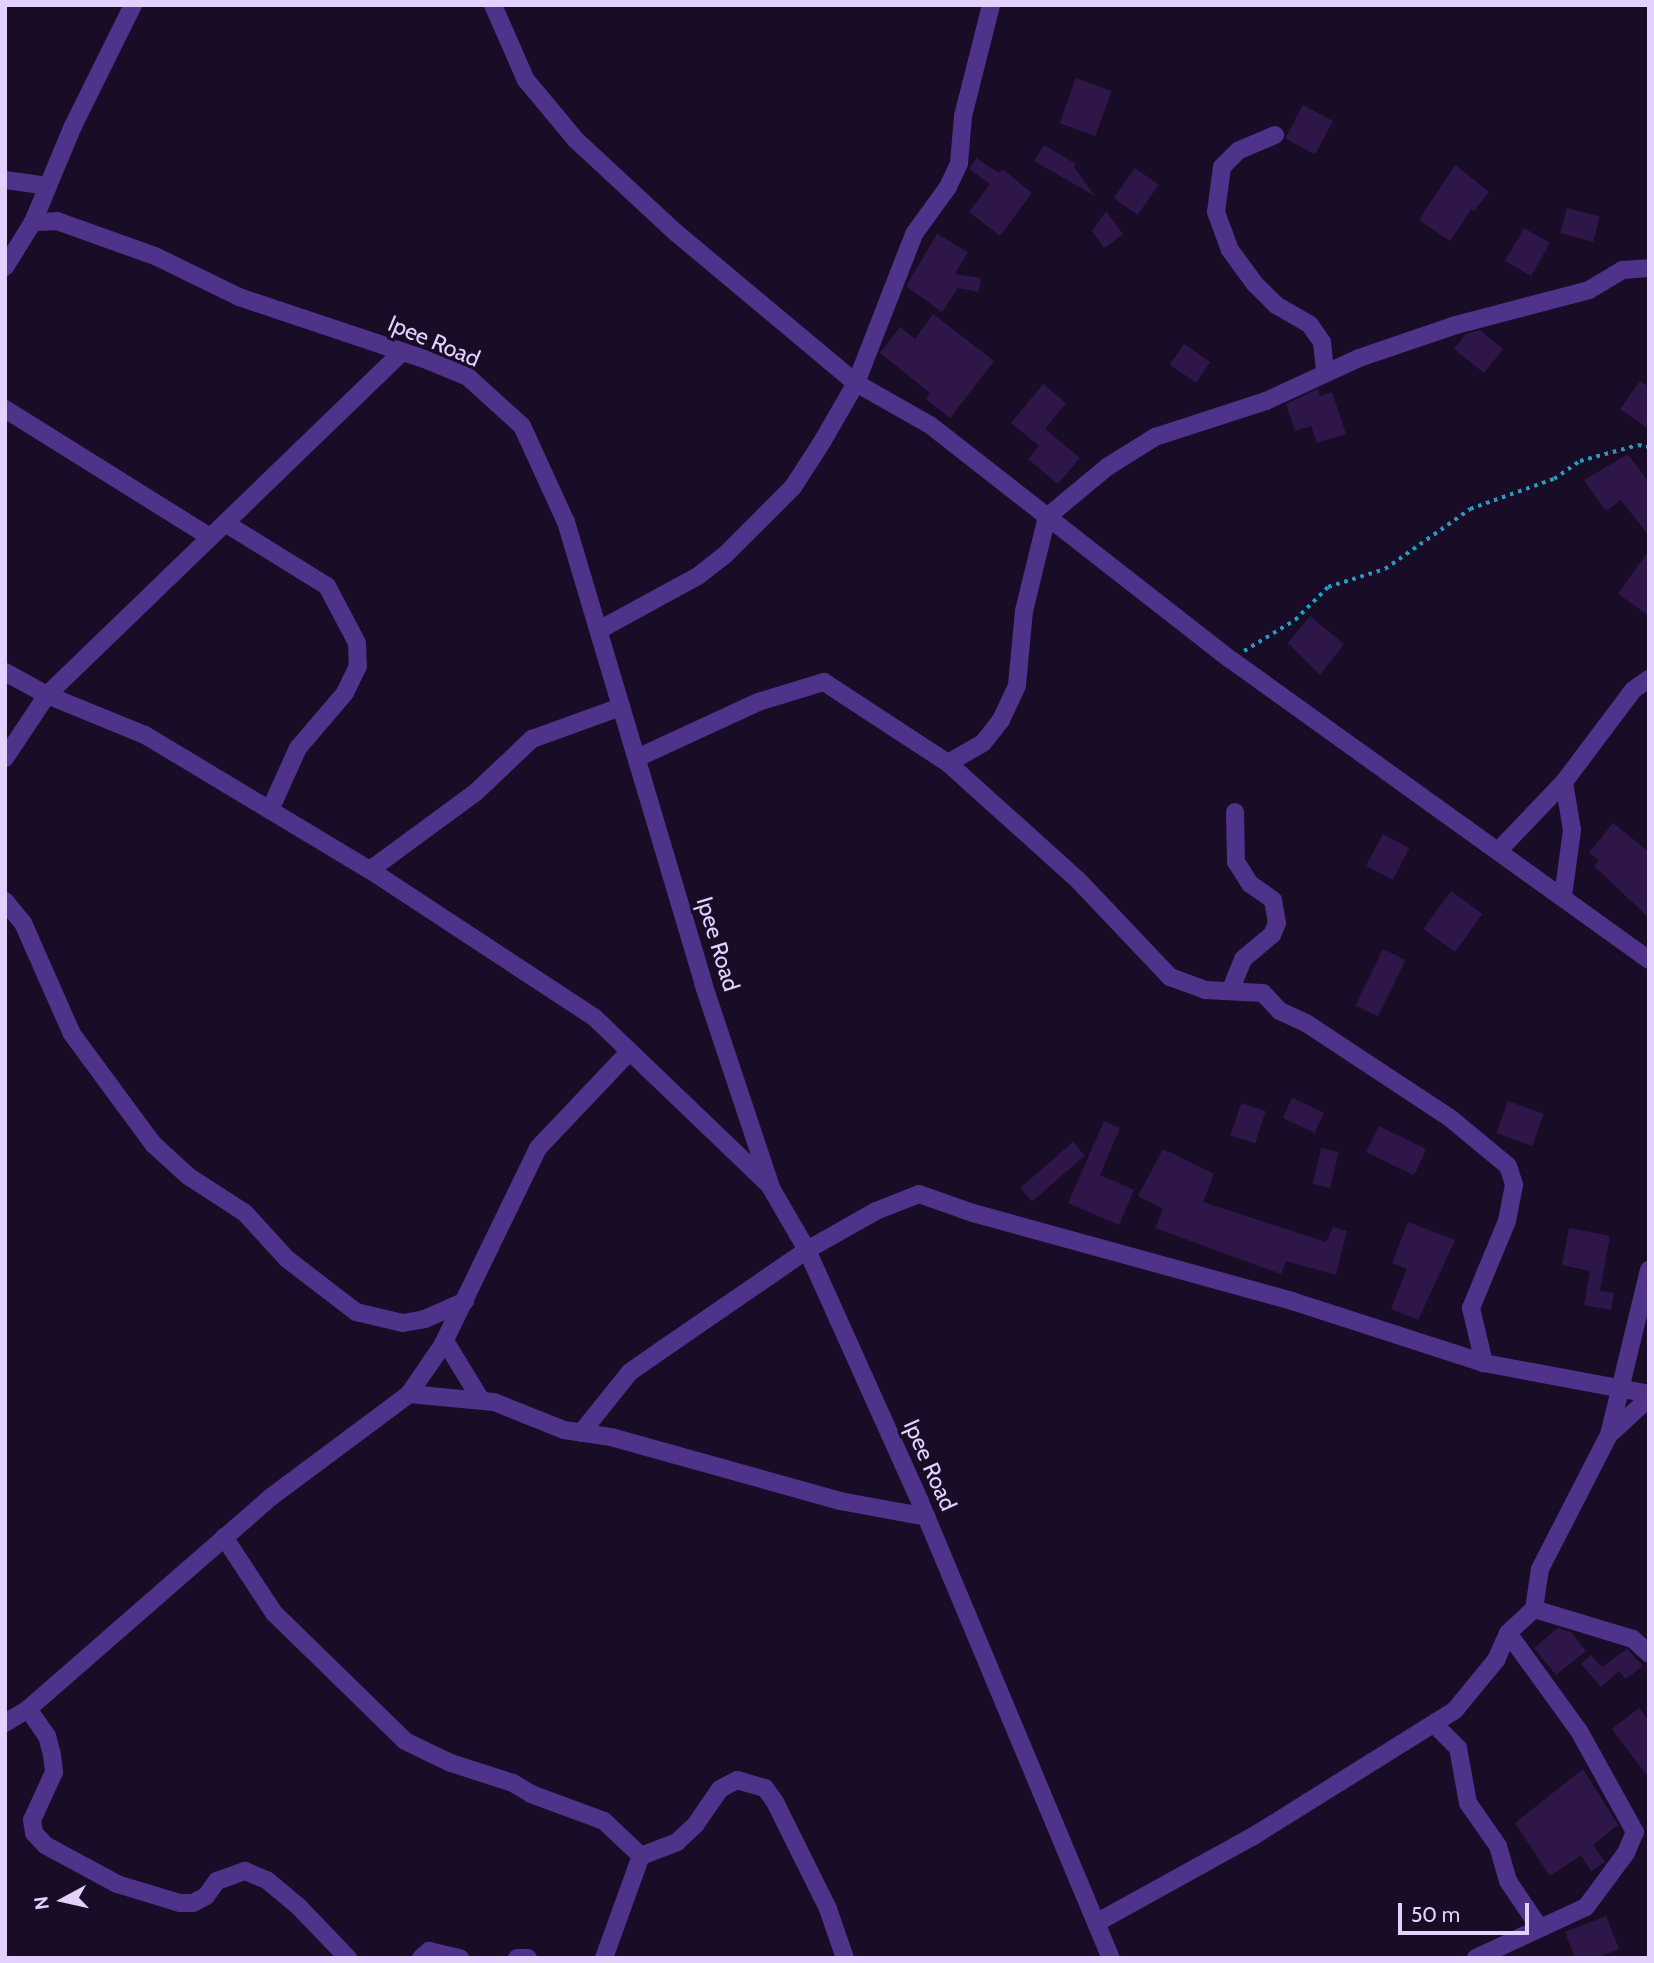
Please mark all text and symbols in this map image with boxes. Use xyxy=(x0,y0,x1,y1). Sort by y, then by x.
street label: Ipee Road xyxy=(384,309,484,373)
street label: Ipee Road xyxy=(691,894,745,994)
street label: Ipee Road xyxy=(898,1415,962,1515)
north arrow xyxy=(28,1865,98,1935)
scale bar xyxy=(1402,1890,1533,1934)
text: N xyxy=(29,1895,54,1911)
text: 50 m xyxy=(1411,1902,1460,1927)

